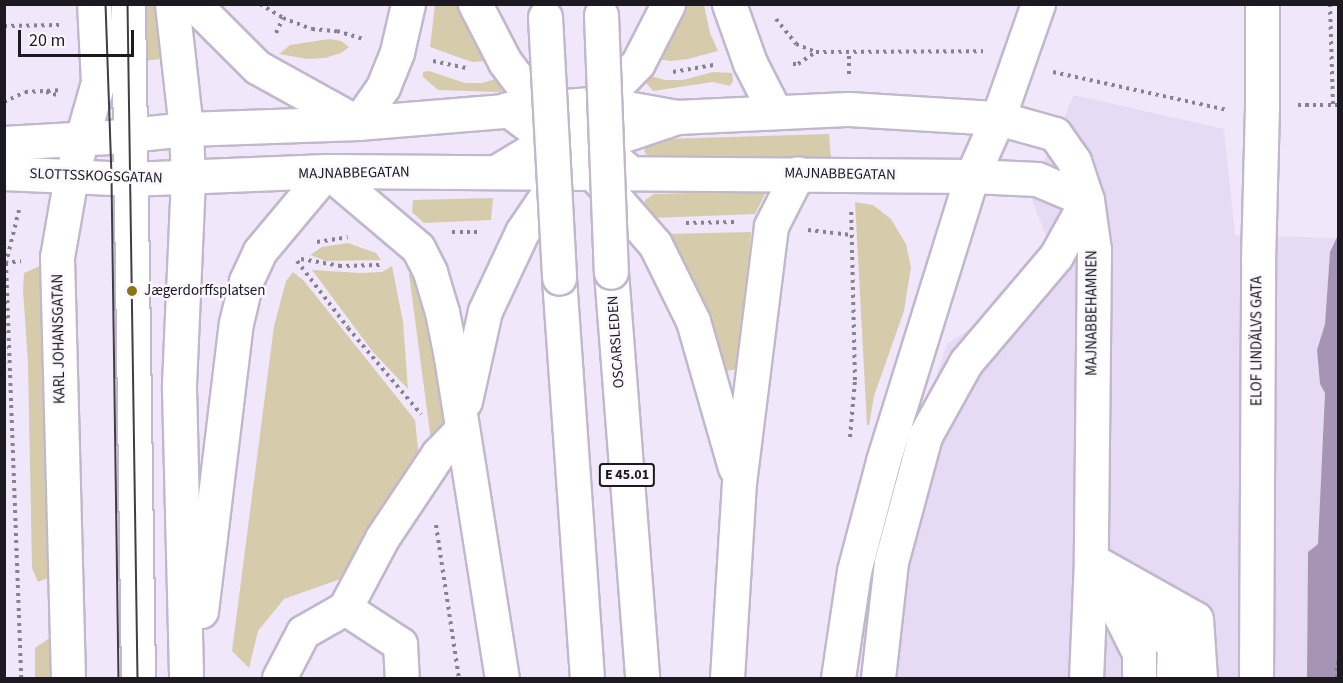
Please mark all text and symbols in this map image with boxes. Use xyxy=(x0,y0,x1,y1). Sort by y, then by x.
scale bar xyxy=(21,18,136,56)
text: 20 m xyxy=(29,28,65,53)
street label: MAJNABBEGATAN xyxy=(298,163,410,183)
street label: MAJNABBEGATAN xyxy=(784,164,896,184)
street label: SLOTTSSKOGSGATAN xyxy=(29,165,163,187)
street label: MAJNABBEHAMNEN xyxy=(1083,250,1101,376)
street label: KARL JOHANSGATAN xyxy=(49,274,69,404)
street label: ELOF LINDÄLVS GATA xyxy=(1248,276,1266,406)
place label: Jægerdorffsplatsen xyxy=(144,282,265,300)
marker: Jægerdorffsplatsen xyxy=(125,284,139,298)
street label: OSCARSLEDEN xyxy=(604,295,628,389)
road number: E 45.01 xyxy=(598,464,656,486)

